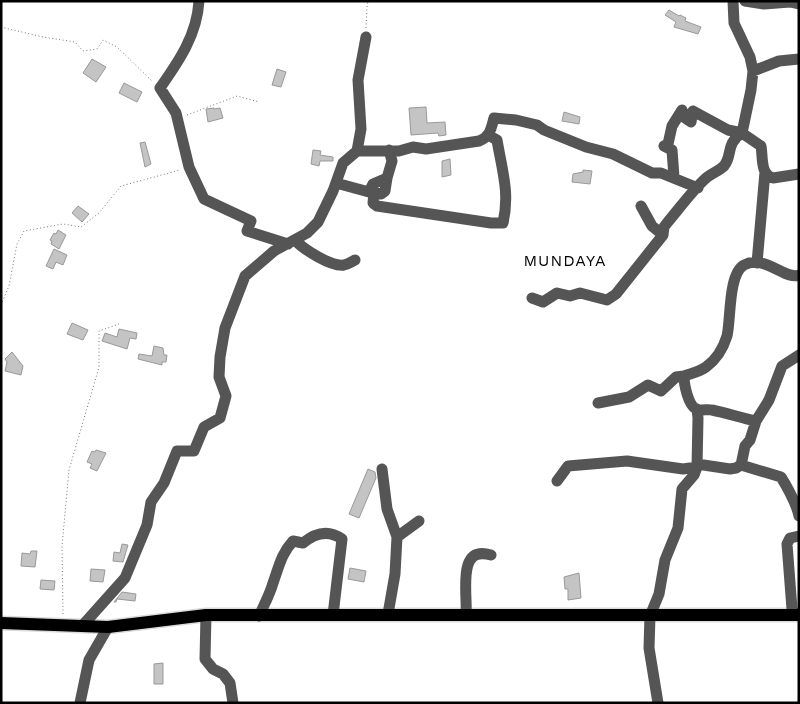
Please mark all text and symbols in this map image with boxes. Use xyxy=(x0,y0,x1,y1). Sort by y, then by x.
district label: MUNDAYA xyxy=(523,251,607,270)

